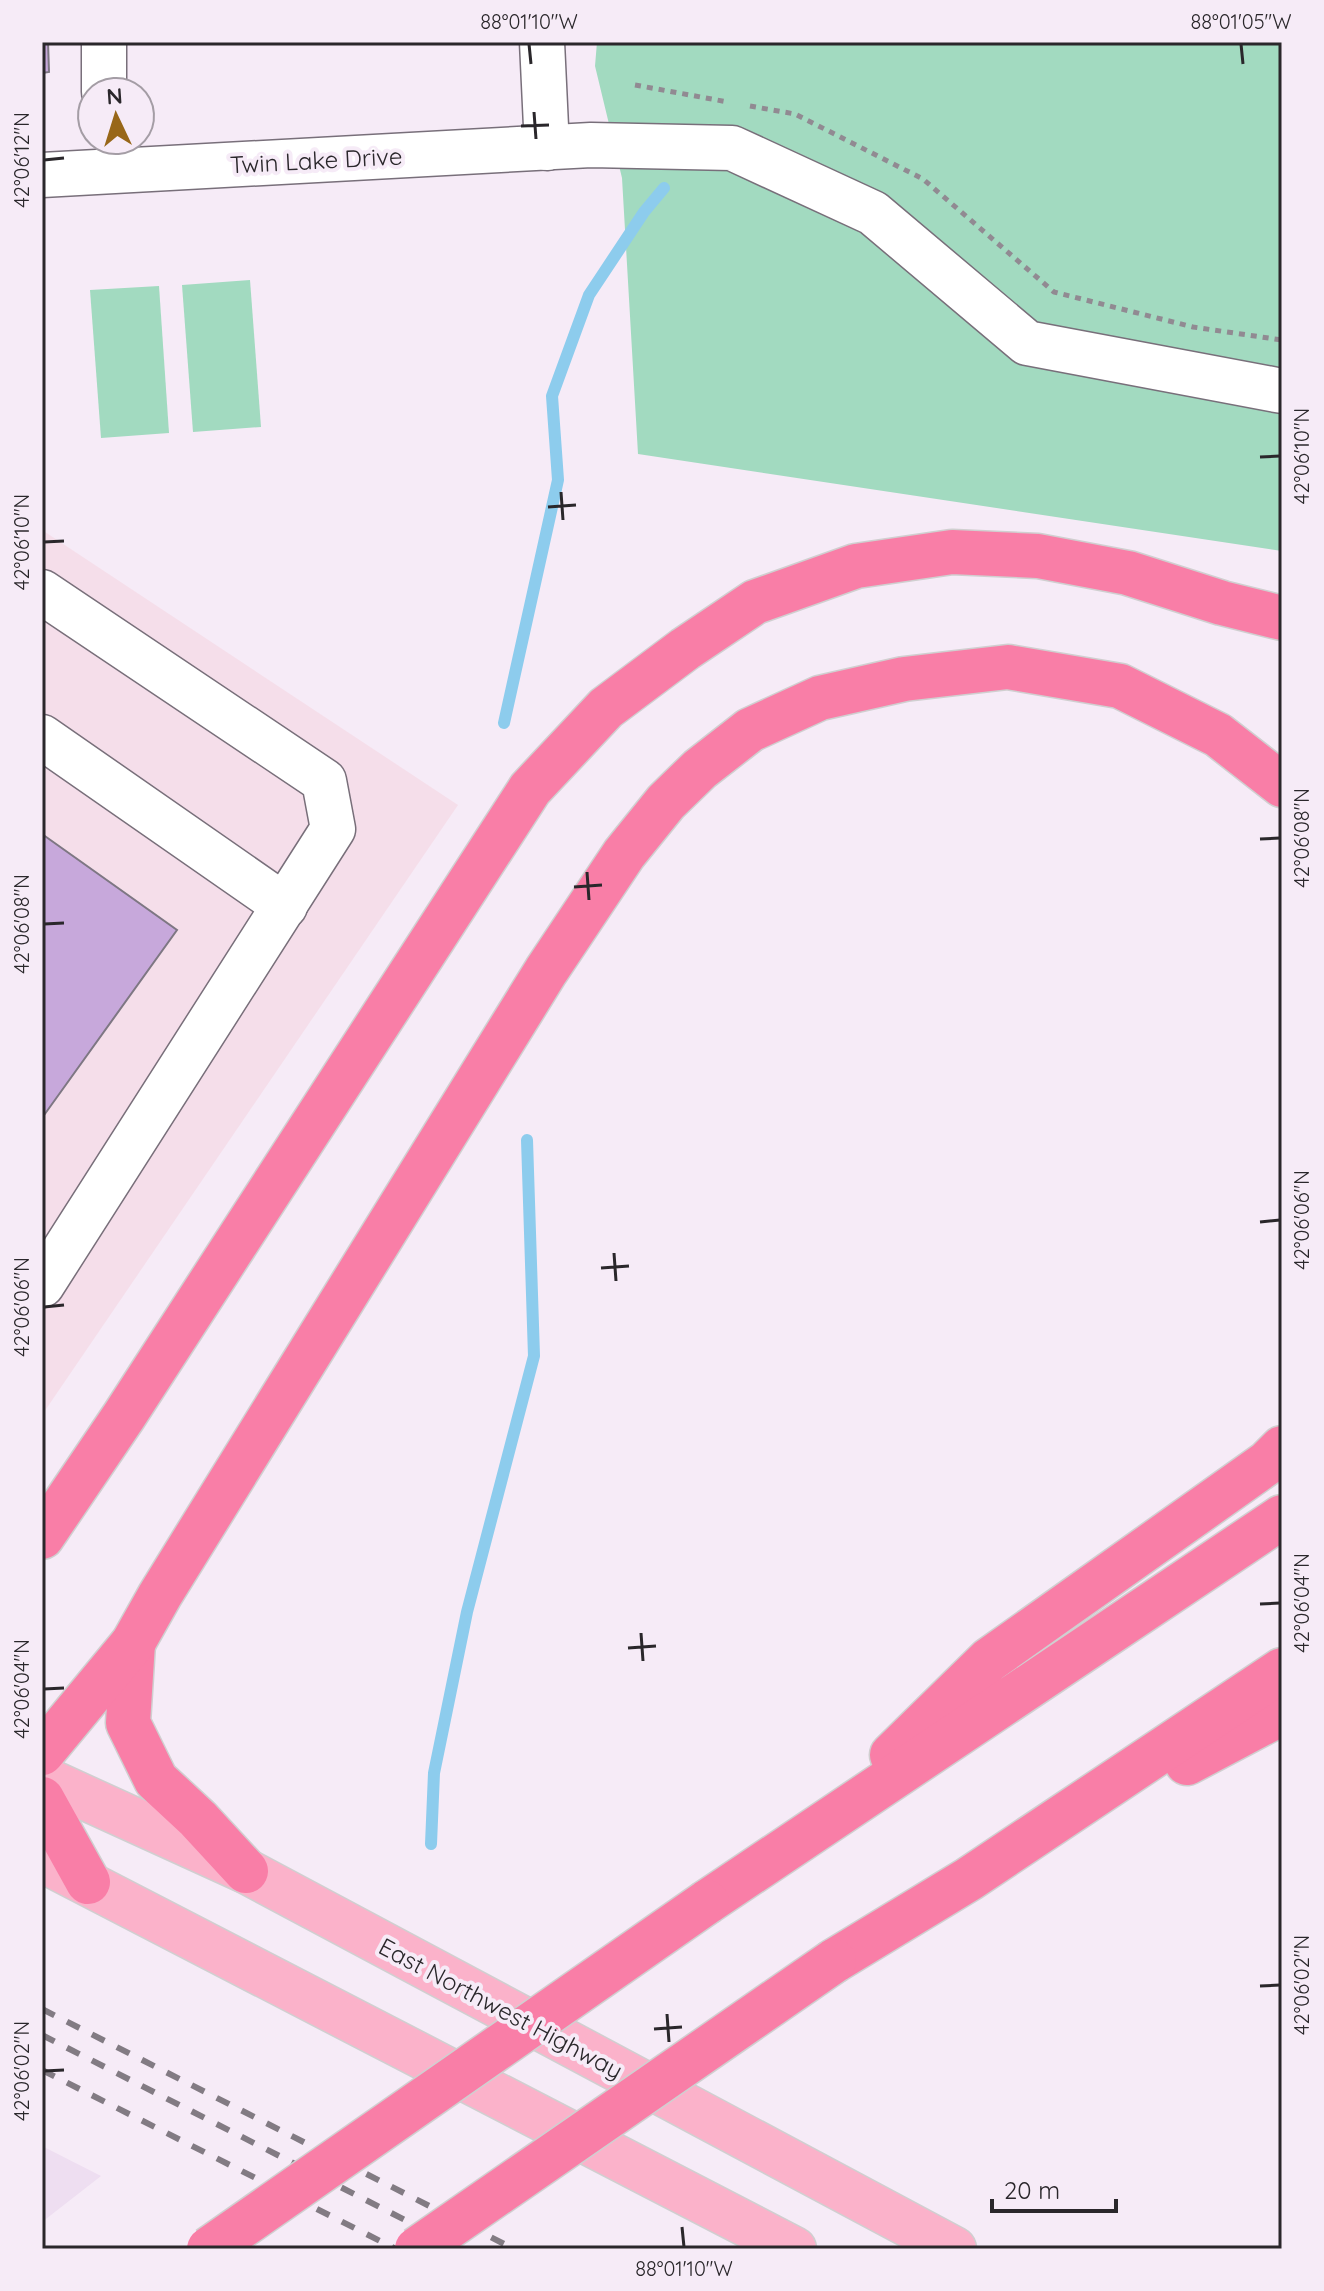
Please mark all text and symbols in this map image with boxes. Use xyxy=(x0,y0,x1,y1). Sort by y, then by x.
text: 88°01'10"W xyxy=(480,9,578,34)
text: 88°01'05"W xyxy=(1190,9,1292,34)
north arrow xyxy=(76,76,156,156)
text: N xyxy=(106,82,124,111)
text: 42°06'12"N xyxy=(9,112,34,208)
street label: Twin Lake Drive xyxy=(229,141,403,179)
text: 42°06'10"N xyxy=(1289,408,1314,504)
text: 42°06'10"N xyxy=(9,494,34,590)
text: 42°06'08"N xyxy=(1289,788,1314,888)
text: 42°06'08"N xyxy=(9,874,34,974)
text: 42°06'06"N xyxy=(1289,1170,1314,1270)
text: 42°06'06"N xyxy=(9,1257,34,1357)
text: 42°06'04"N xyxy=(1289,1553,1314,1653)
text: 42°06'04"N xyxy=(9,1639,34,1739)
street label: East Northwest Highway xyxy=(374,1931,628,2085)
text: 42°06'02"N xyxy=(1289,1935,1314,2035)
text: 42°06'02"N xyxy=(9,2021,34,2121)
scale bar xyxy=(992,2163,1116,2213)
text: 20 m xyxy=(1004,2175,1060,2205)
text: 88°01'10"W xyxy=(635,2256,733,2281)

